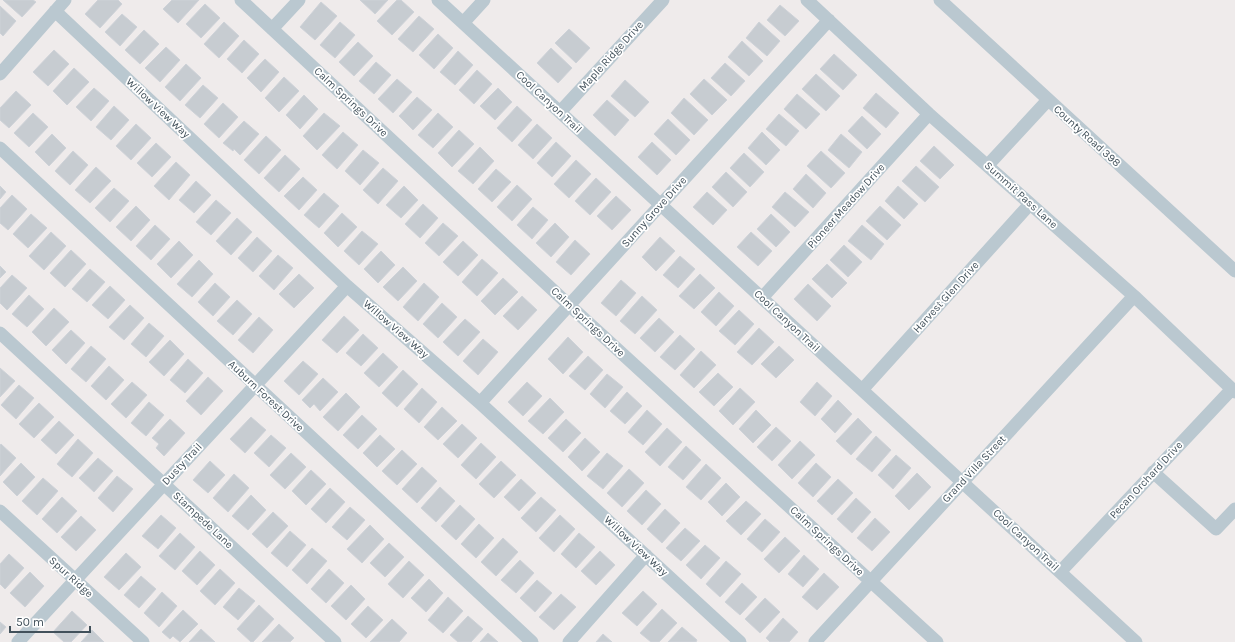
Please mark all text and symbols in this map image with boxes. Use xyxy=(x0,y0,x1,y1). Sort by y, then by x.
street label: Maple Ridge Drive xyxy=(576,18,646,94)
street label: Calm Springs Drive xyxy=(311,64,391,140)
street label: Cool Canyon Trail xyxy=(513,68,585,136)
street label: Willow View Way xyxy=(123,75,193,141)
street label: County Road 398 xyxy=(1051,103,1123,170)
street label: Summit Pass Lane xyxy=(982,159,1060,231)
street label: Pioneer Meadow Drive xyxy=(804,161,888,251)
street label: Sunny Grove Drive xyxy=(619,174,689,250)
street label: Harvest Glen Drive xyxy=(910,258,982,335)
street label: Calm Springs Drive xyxy=(548,284,628,360)
street label: Cool Canyon Trail xyxy=(751,287,823,355)
street label: Willow View Way xyxy=(361,297,431,361)
street label: Auburn Forest Drive xyxy=(225,358,307,435)
street label: Grand Villa Street xyxy=(939,433,1009,505)
street label: Pecan Orchard Drive xyxy=(1107,438,1185,521)
street label: Dusty Trail xyxy=(159,440,205,488)
street label: Stampede Lane xyxy=(170,489,236,551)
street label: Calm Springs Drive xyxy=(787,503,867,579)
street label: Cool Canyon Trail xyxy=(990,506,1062,574)
street label: Willow View Way xyxy=(601,513,671,579)
street label: Spur Ridge xyxy=(46,554,96,600)
scale bar xyxy=(10,608,90,634)
text: 50 m xyxy=(16,615,44,629)

